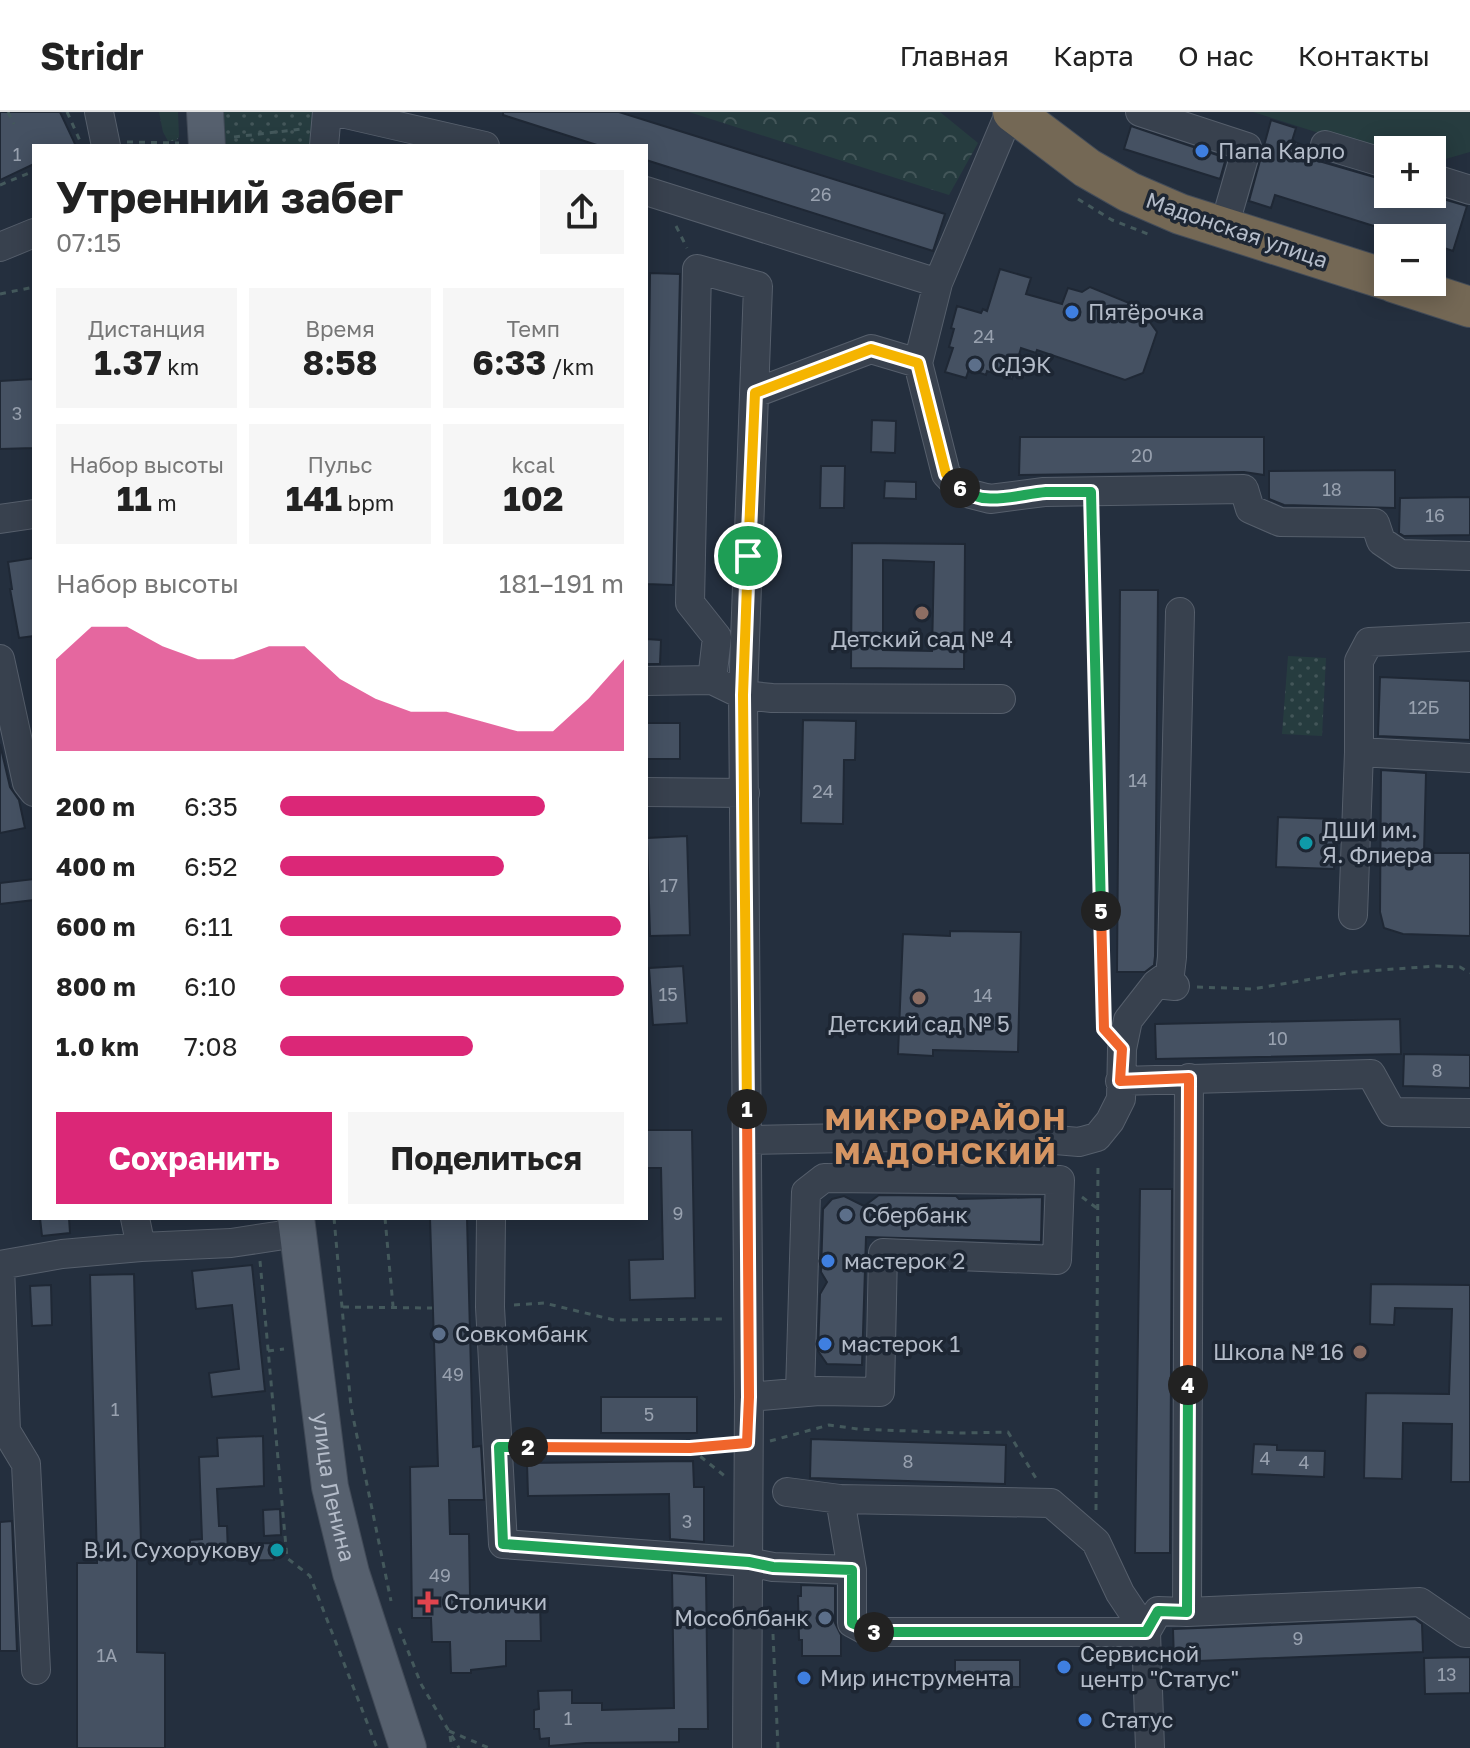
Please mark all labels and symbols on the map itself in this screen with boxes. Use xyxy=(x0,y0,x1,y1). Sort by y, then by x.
place label: Папа Карло xyxy=(1218,137,1345,164)
marker: Папа Карло xyxy=(1193,142,1211,160)
house number: 1 xyxy=(13,143,22,165)
house number: 26 xyxy=(810,183,832,205)
street label: Мадонская улица xyxy=(1143,186,1332,273)
place label: Пятёрочка xyxy=(1088,298,1204,325)
marker: Пятёрочка xyxy=(1063,303,1081,321)
house number: 24 xyxy=(973,325,995,347)
place label: СДЭК xyxy=(991,351,1052,378)
marker: СДЭК xyxy=(966,356,984,374)
house number: 3 xyxy=(12,402,22,424)
house number: 20 xyxy=(1131,444,1153,466)
pin: 6 xyxy=(940,468,980,508)
house number: 18 xyxy=(1322,478,1342,500)
house number: 16 xyxy=(1425,504,1445,526)
pin xyxy=(714,522,782,590)
marker: Детский сад № 4 xyxy=(913,604,931,622)
place label: Детский сад № 4 xyxy=(831,625,1013,652)
house number: 12Б xyxy=(1408,696,1440,718)
house number: 14 xyxy=(1128,769,1148,791)
house number: 24 xyxy=(812,780,834,802)
place label: ДШИ им. Я. Флиера xyxy=(1322,816,1432,868)
marker: ДШИ им. Я. Флиера xyxy=(1297,834,1315,852)
house number: 17 xyxy=(660,874,678,896)
pin: 5 xyxy=(1081,891,1121,931)
house number: 15 xyxy=(658,983,678,1005)
house number: 14 xyxy=(973,984,993,1006)
marker: Детский сад № 5 xyxy=(910,989,928,1007)
place label: Детский сад № 5 xyxy=(828,1010,1010,1037)
house number: 10 xyxy=(1268,1027,1288,1049)
house number: 8 xyxy=(1432,1059,1442,1081)
pin: 1 xyxy=(727,1089,767,1129)
district label: МИКРОРАЙОН МАДОНСКИЙ xyxy=(825,1101,1067,1171)
place label: Сбербанк xyxy=(862,1201,968,1228)
house number: 9 xyxy=(673,1202,683,1224)
marker: Сбербанк xyxy=(837,1206,855,1224)
place label: мастерок 2 xyxy=(844,1247,965,1274)
marker: мастерок 2 xyxy=(819,1252,837,1270)
place label: Совкомбанк xyxy=(455,1320,589,1347)
marker: Совкомбанк xyxy=(430,1325,448,1343)
place label: мастерок 1 xyxy=(841,1330,960,1357)
marker: мастерок 1 xyxy=(816,1335,834,1353)
place label: Школа № 16 xyxy=(1213,1338,1344,1365)
marker: Школа № 16 xyxy=(1351,1343,1369,1361)
house number: 49 xyxy=(442,1363,464,1385)
pin: 4 xyxy=(1168,1365,1208,1405)
house number: 1 xyxy=(111,1398,120,1420)
house number: 5 xyxy=(644,1403,654,1425)
street label: улица Ленина xyxy=(308,1411,362,1564)
pin: 2 xyxy=(508,1427,548,1467)
house number: 4 xyxy=(1260,1447,1271,1469)
house number: 8 xyxy=(903,1450,913,1472)
house number: 4 xyxy=(1299,1451,1310,1473)
house number: 3 xyxy=(682,1510,692,1532)
place label: В.И. Сухорукову xyxy=(84,1536,261,1563)
marker: В.И. Сухорукову xyxy=(268,1541,286,1559)
house number: 49 xyxy=(429,1564,451,1586)
place label: Столички xyxy=(444,1588,547,1615)
marker: Столички xyxy=(419,1593,437,1611)
place label: Мособлбанк xyxy=(674,1604,809,1631)
marker: Мособлбанк xyxy=(816,1609,834,1627)
pin: 3 xyxy=(854,1612,894,1652)
house number: 9 xyxy=(1293,1627,1303,1649)
place label: Сервисной центр "Статус" xyxy=(1080,1640,1239,1692)
house number: 1А xyxy=(97,1644,117,1666)
marker: Сервисной центр "Статус" xyxy=(1055,1658,1073,1676)
house number: 13 xyxy=(1437,1663,1457,1685)
place label: Мир инструмента xyxy=(820,1664,1011,1691)
marker: Мир инструмента xyxy=(795,1669,813,1687)
place label: Статус xyxy=(1101,1706,1174,1733)
house number: 1 xyxy=(564,1707,573,1729)
marker: Статус xyxy=(1076,1711,1094,1729)

